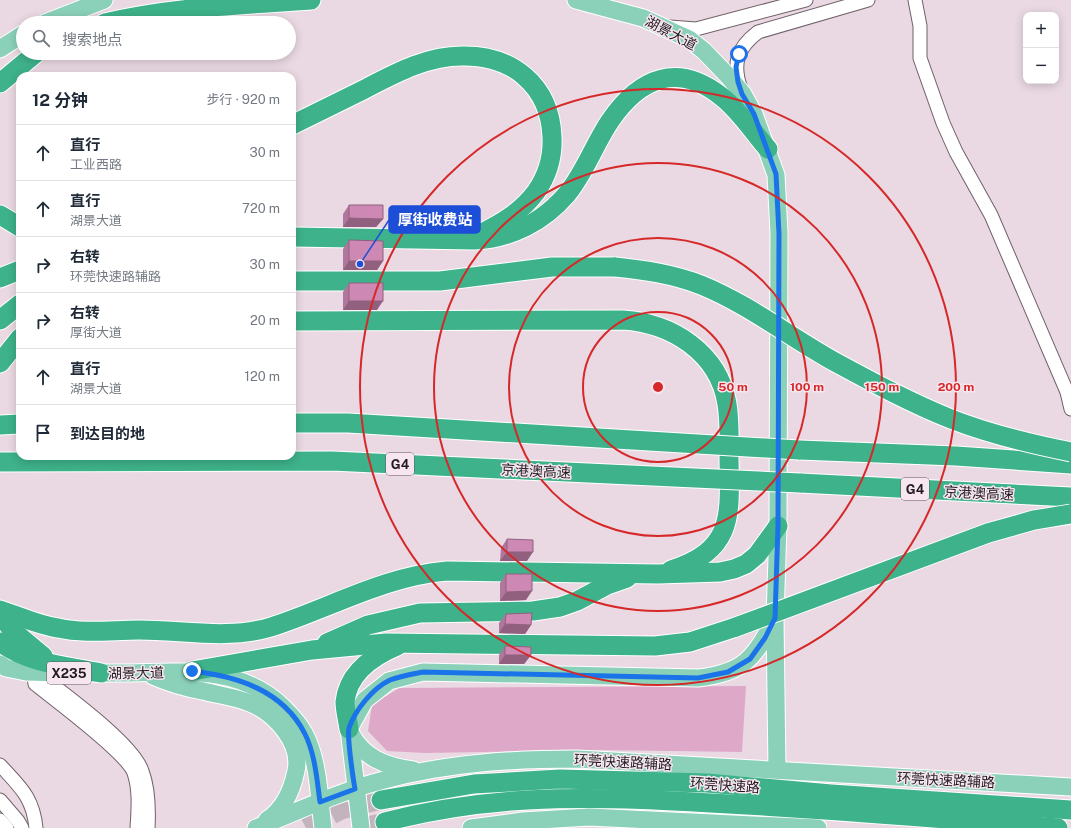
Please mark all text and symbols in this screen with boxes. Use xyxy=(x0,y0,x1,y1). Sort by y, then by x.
map controls xyxy=(1023,12,1059,84)
button: + xyxy=(1023,12,1059,48)
street label: 湖景大道 xyxy=(643,13,699,53)
search box xyxy=(16,16,296,60)
icon: search xyxy=(30,27,52,49)
text: 搜索地点 xyxy=(62,31,122,48)
route start xyxy=(730,45,748,63)
button: − xyxy=(1023,48,1059,84)
text: 12 分钟 xyxy=(32,90,88,110)
text: 步行 · 920 m xyxy=(207,92,280,107)
text: 直行 xyxy=(70,136,100,153)
icon: ahead xyxy=(32,142,54,164)
text: 30 m xyxy=(250,145,280,160)
text: 工业西路 xyxy=(70,157,122,172)
text: 直行 xyxy=(70,192,100,209)
icon: ahead xyxy=(32,198,54,220)
text: 720 m xyxy=(242,201,280,216)
callout: 厚街收费站 xyxy=(389,206,480,233)
text: 厚街收费站 xyxy=(397,211,473,228)
text: 湖景大道 xyxy=(70,213,122,228)
text: 右转 xyxy=(70,248,100,265)
icon: right xyxy=(32,254,54,276)
text: 30 m xyxy=(250,257,280,272)
text: 环莞快速路辅路 xyxy=(70,269,161,284)
text: 右转 xyxy=(70,304,100,321)
icon: right xyxy=(32,310,54,332)
text: 20 m xyxy=(250,313,280,328)
text: 厚街大道 xyxy=(70,325,122,340)
text: 直行 xyxy=(70,360,100,377)
icon: ahead xyxy=(32,366,54,388)
text: 120 m xyxy=(245,369,280,384)
centre of rings xyxy=(651,380,665,394)
text: 50 m xyxy=(718,380,748,394)
text: 100 m xyxy=(790,380,824,394)
text: 150 m xyxy=(865,380,899,394)
text: 200 m xyxy=(938,380,974,394)
text: 湖景大道 xyxy=(70,381,122,396)
icon: arrive xyxy=(32,422,54,444)
text: 到达目的地 xyxy=(70,425,145,442)
road number: G4 xyxy=(386,453,414,475)
street label: 京港澳高速 xyxy=(501,461,571,481)
road number: G4 xyxy=(901,478,929,500)
street label: 京港澳高速 xyxy=(944,483,1014,503)
road number: X235 xyxy=(47,662,91,684)
route end xyxy=(183,662,201,680)
street label: 湖景大道 xyxy=(108,665,164,681)
street label: 环莞快速路辅路 xyxy=(574,751,672,773)
street label: 环莞快速路辅路 xyxy=(897,769,995,791)
street label: 环莞快速路 xyxy=(690,775,760,795)

